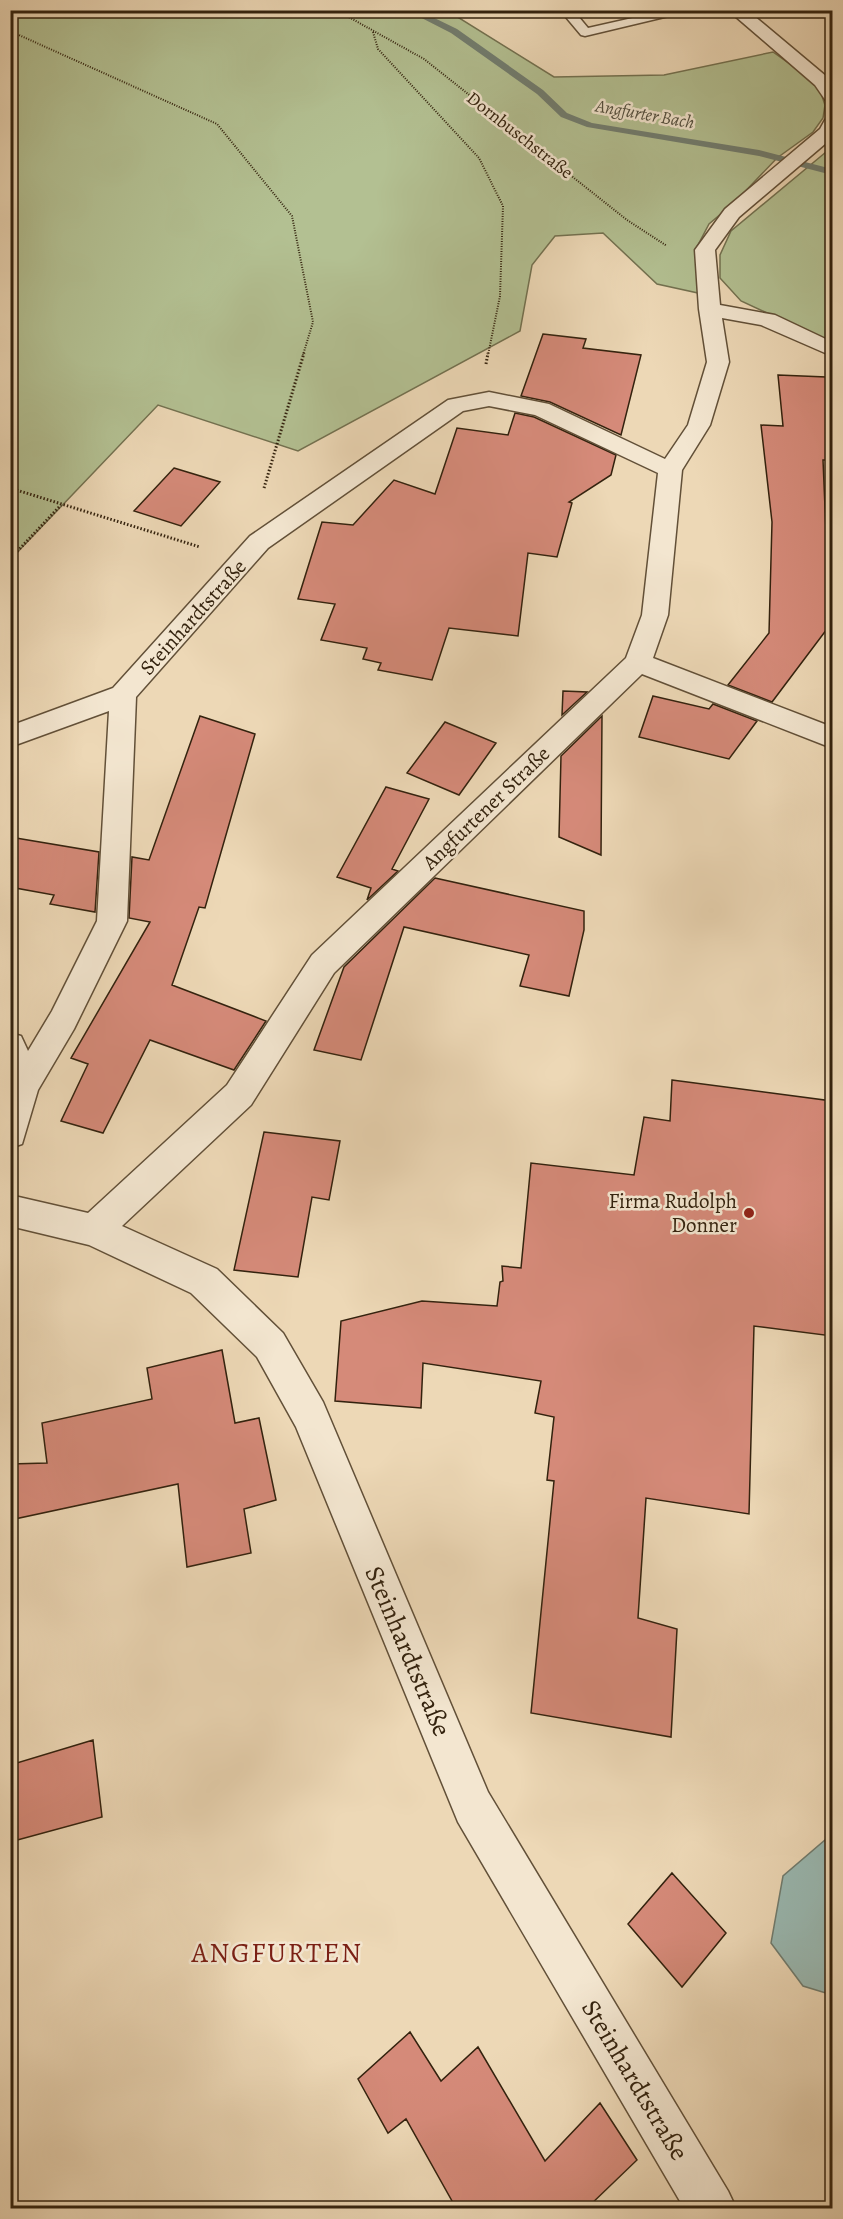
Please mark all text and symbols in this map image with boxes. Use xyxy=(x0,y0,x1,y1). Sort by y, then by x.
street label: Dornbuschstraße xyxy=(462,86,578,184)
water label: Angfurter Bach xyxy=(593,93,697,135)
street label: Steinhardtstraße xyxy=(133,553,253,681)
street label: Angfurtener Straße xyxy=(416,740,556,877)
place label: Firma Rudolph Donner xyxy=(609,1187,737,1239)
marker: Firma Rudolph Donner xyxy=(742,1206,756,1220)
street label: Steinhardtstraße xyxy=(356,1561,460,1741)
district label: ANGFURTEN xyxy=(190,1934,363,1972)
street label: Steinhardtstraße xyxy=(573,1993,697,2167)

